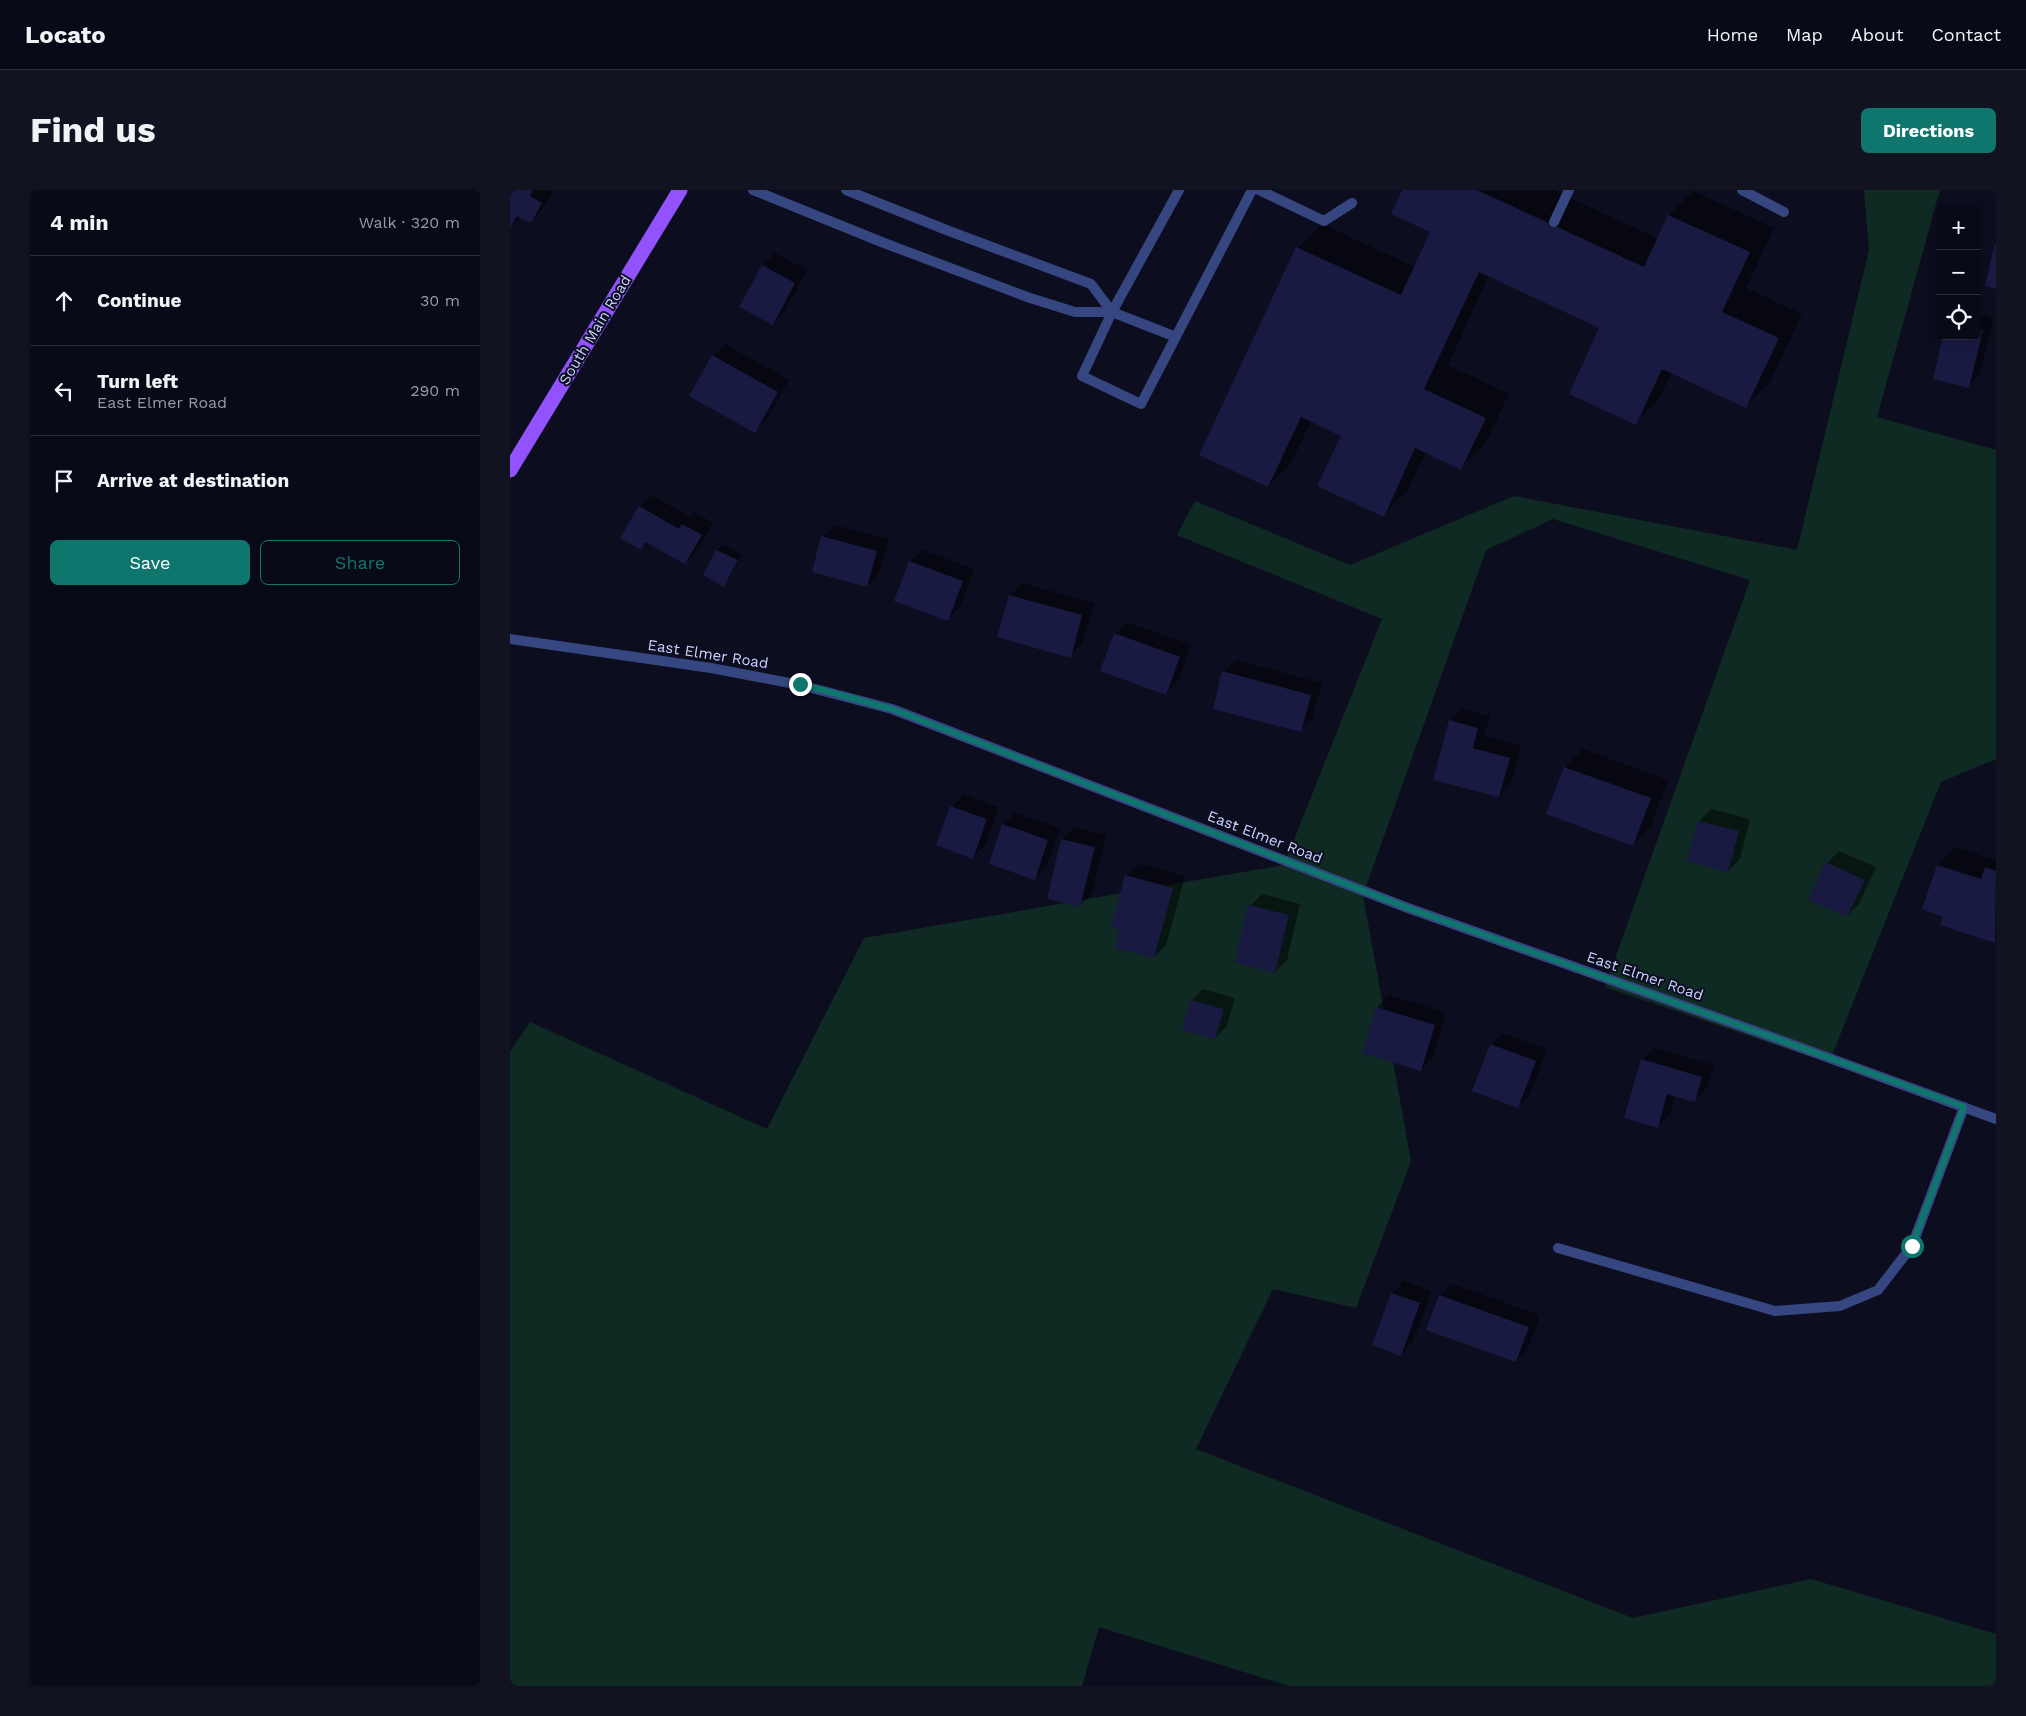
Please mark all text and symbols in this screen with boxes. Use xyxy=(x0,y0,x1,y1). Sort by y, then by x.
text: Locato xyxy=(25,21,106,49)
text: Home xyxy=(1707,24,1758,45)
text: Map xyxy=(1786,24,1823,45)
text: About xyxy=(1851,24,1903,45)
text: Contact xyxy=(1931,24,2001,45)
button: Directions xyxy=(1861,108,1996,153)
text: Find us xyxy=(30,109,156,151)
map controls xyxy=(1936,205,1981,340)
button: + xyxy=(1936,205,1981,250)
text: 4 min xyxy=(50,210,108,235)
text: Walk · 320 m xyxy=(359,213,460,232)
button: − xyxy=(1936,250,1981,295)
street label: South Main Road xyxy=(555,272,635,388)
icon: ahead xyxy=(50,287,78,315)
text: Continue xyxy=(97,289,181,312)
text: 30 m xyxy=(420,291,460,310)
button: locate xyxy=(1936,295,1981,340)
text: Turn left xyxy=(97,370,178,393)
icon: left xyxy=(50,377,78,405)
text: 290 m xyxy=(410,381,460,400)
text: East Elmer Road xyxy=(97,393,227,412)
icon: arrive xyxy=(50,467,78,495)
text: Arrive at destination xyxy=(97,469,289,492)
button: Save xyxy=(50,540,250,585)
button: Share xyxy=(260,540,460,585)
street label: East Elmer Road xyxy=(646,636,770,672)
route end xyxy=(789,673,812,696)
street label: East Elmer Road xyxy=(1205,807,1325,867)
street label: East Elmer Road xyxy=(1584,948,1706,1004)
route start xyxy=(1901,1235,1924,1258)

